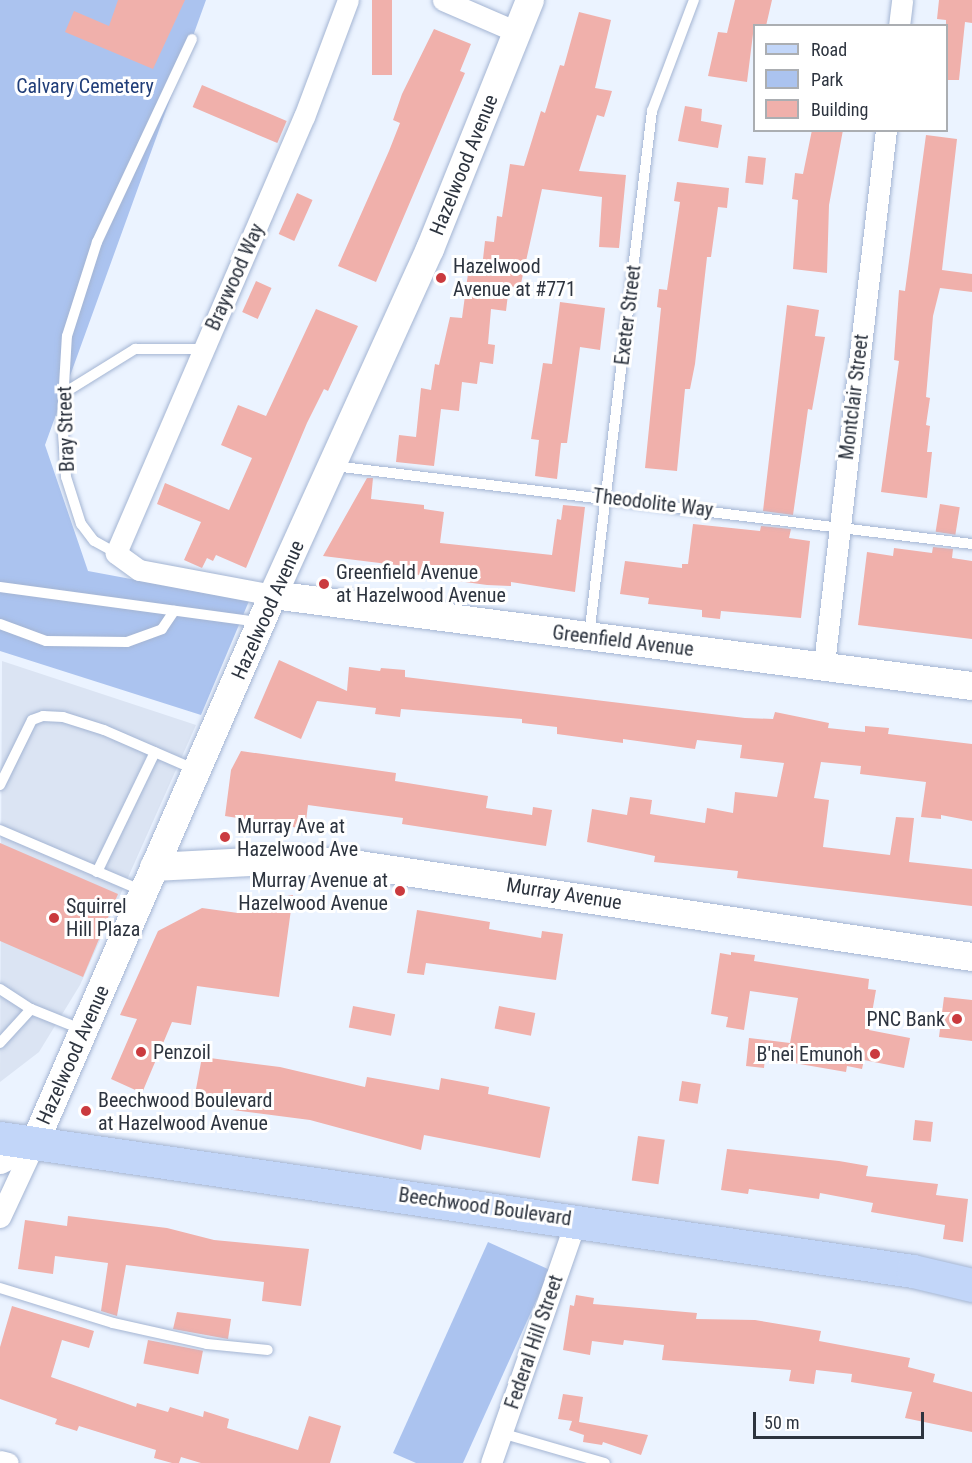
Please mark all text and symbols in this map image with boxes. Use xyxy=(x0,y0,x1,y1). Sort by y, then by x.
legend xyxy=(753,24,948,132)
text: Road xyxy=(811,39,847,60)
text: Park xyxy=(811,69,843,90)
park label: Calvary Cemetery xyxy=(16,74,154,98)
street label: Hazelwood Avenue xyxy=(425,91,503,239)
text: Building xyxy=(811,99,868,120)
street label: Braywood Way xyxy=(201,220,269,334)
place label: Hazelwood Avenue at #771 xyxy=(453,254,576,301)
street label: Exeter Street xyxy=(610,264,646,366)
marker: Hazelwood Avenue at #771 xyxy=(434,271,448,285)
street label: Montclair Street xyxy=(834,333,874,461)
street label: Bray Street xyxy=(53,386,79,472)
street label: Theodolite Way xyxy=(591,484,715,522)
street label: Hazelwood Avenue xyxy=(227,537,309,683)
place label: Greenfield Avenue at Hazelwood Avenue xyxy=(336,560,506,607)
marker: Greenfield Avenue at Hazelwood Avenue xyxy=(317,577,331,591)
street label: Greenfield Avenue xyxy=(551,620,695,662)
place label: Murray Ave at Hazelwood Ave xyxy=(237,814,358,861)
marker: Murray Ave at Hazelwood Ave xyxy=(218,830,232,844)
place label: Murray Avenue at Hazelwood Avenue xyxy=(238,868,388,915)
street label: Murray Avenue xyxy=(505,873,623,915)
marker: Murray Avenue at Hazelwood Avenue xyxy=(393,884,407,898)
place label: Squirrel Hill Plaza xyxy=(66,894,140,941)
marker: Squirrel Hill Plaza xyxy=(47,911,61,925)
street label: Hazelwood Avenue xyxy=(32,982,114,1128)
place label: PNC Bank xyxy=(866,1007,945,1031)
marker: PNC Bank xyxy=(950,1012,964,1026)
place label: Penzoil xyxy=(153,1040,211,1064)
place label: B'nei Emunoh xyxy=(756,1042,863,1066)
marker: Penzoil xyxy=(134,1045,148,1059)
marker: B'nei Emunoh xyxy=(868,1047,882,1061)
place label: Beechwood Boulevard at Hazelwood Avenue xyxy=(98,1088,272,1135)
marker: Beechwood Boulevard at Hazelwood Avenue xyxy=(79,1104,93,1118)
street label: Beechwood Boulevard xyxy=(397,1183,573,1231)
street label: Federal Hill Street xyxy=(500,1272,568,1412)
scale bar xyxy=(756,1400,927,1438)
text: 50 m xyxy=(764,1412,799,1433)

